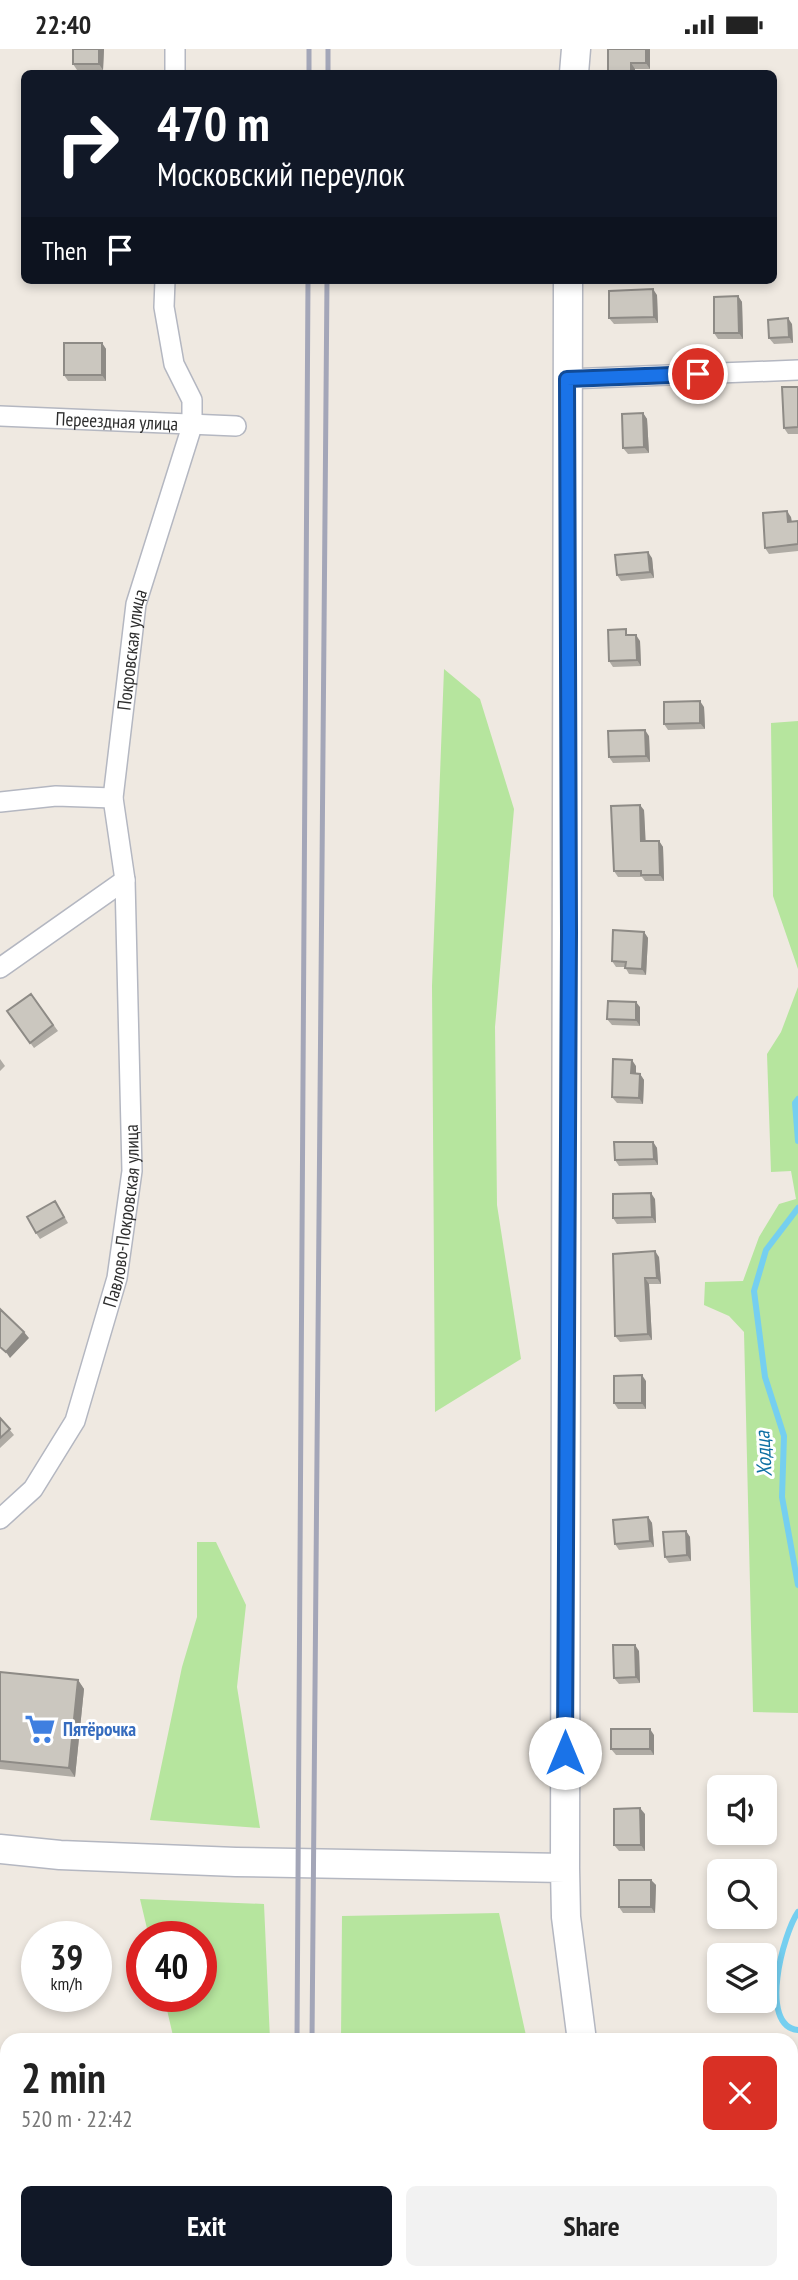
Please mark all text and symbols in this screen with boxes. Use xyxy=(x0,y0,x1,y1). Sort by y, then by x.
text: 22:40 xyxy=(35,8,91,41)
text: 470 m xyxy=(157,91,270,155)
icon: right xyxy=(42,98,133,189)
text: Московский переулок xyxy=(157,153,405,195)
icon: arrive xyxy=(101,231,139,269)
text: Then xyxy=(42,234,87,267)
pin xyxy=(668,344,728,404)
icon: arrive xyxy=(679,355,717,393)
street label: Переездная улица xyxy=(55,406,179,436)
street label: Покровская улица xyxy=(112,586,152,711)
street label: Павлово-Покровская улица xyxy=(97,1124,144,1310)
water label: Ходца xyxy=(748,1429,778,1478)
supermarket icon: Пятёрочка xyxy=(23,1712,57,1746)
position arrow xyxy=(528,1716,602,1790)
place label: Пятёрочка xyxy=(63,1717,136,1741)
map controls xyxy=(707,1775,777,2013)
button: sound xyxy=(707,1775,777,1845)
button: search xyxy=(707,1859,777,1929)
speed limit sign: 40 xyxy=(126,1921,217,2012)
text: 39 xyxy=(50,1934,83,1980)
button: layers xyxy=(707,1943,777,2013)
text: km/h xyxy=(51,1972,82,1995)
text: 2 min xyxy=(21,2050,106,2105)
button: close xyxy=(703,2056,777,2130)
text: 520 m · 22:42 xyxy=(21,2104,133,2133)
button: Exit xyxy=(21,2186,392,2266)
button: Share xyxy=(406,2186,777,2266)

